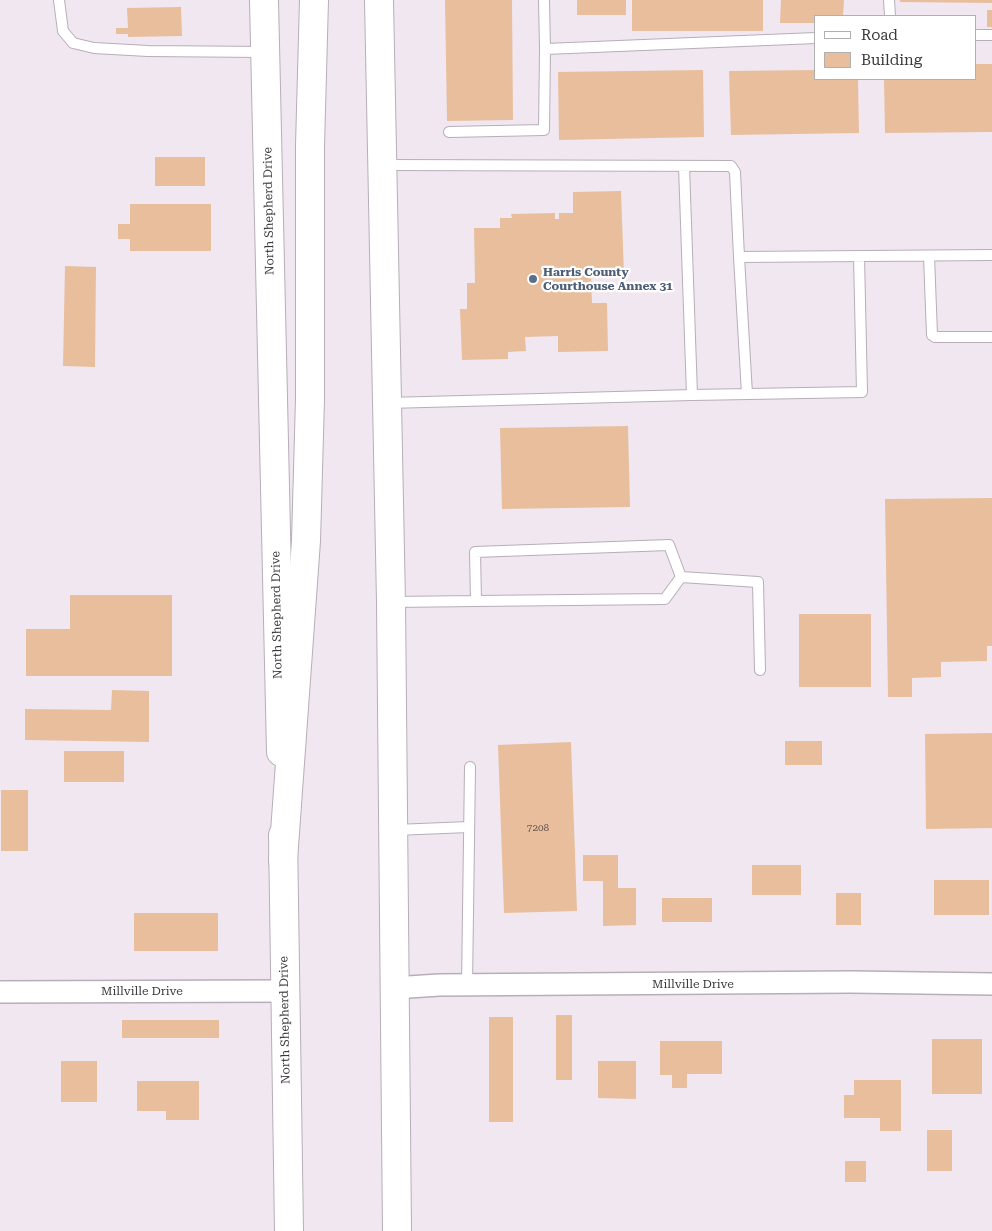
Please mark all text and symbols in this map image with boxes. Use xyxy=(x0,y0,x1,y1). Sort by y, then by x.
legend xyxy=(814,15,977,80)
text: Road xyxy=(861,26,898,44)
text: Building xyxy=(861,51,922,69)
street label: North Shepherd Drive xyxy=(261,147,277,275)
place label: Harris County Courthouse Annex 31 xyxy=(543,265,673,293)
marker: Harris County Courthouse Annex 31 xyxy=(527,273,539,285)
street label: North Shepherd Drive xyxy=(269,551,285,679)
house number: 7208 xyxy=(527,822,549,834)
street label: North Shepherd Drive xyxy=(277,956,293,1084)
street label: Millville Drive xyxy=(652,977,734,991)
street label: Millville Drive xyxy=(101,984,183,998)

